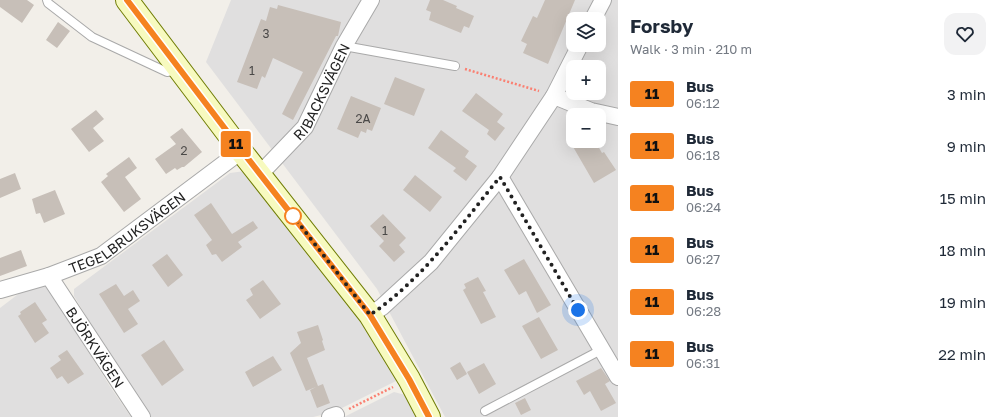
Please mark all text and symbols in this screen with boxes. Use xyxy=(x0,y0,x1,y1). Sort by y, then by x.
map controls xyxy=(566,12,606,148)
button: layers xyxy=(566,12,606,52)
button: heart xyxy=(944,13,986,55)
text: Forsby xyxy=(630,14,693,37)
house number: 3 xyxy=(262,26,270,41)
street label: RIBACKSVÄGEN xyxy=(289,40,353,143)
text: Walk · 3 min · 210 m xyxy=(630,41,752,57)
button: + xyxy=(566,60,606,100)
house number: 1 xyxy=(249,63,255,78)
text: Bus xyxy=(686,77,714,95)
text: 11 xyxy=(645,85,659,102)
text: 3 min xyxy=(947,85,986,103)
text: 06:12 xyxy=(686,95,720,111)
button: − xyxy=(566,108,606,148)
house number: 2A xyxy=(355,111,371,126)
text: Bus xyxy=(686,129,714,147)
line badge: 11 xyxy=(218,131,254,157)
text: 11 xyxy=(229,135,243,152)
text: 11 xyxy=(645,137,659,154)
text: 9 min xyxy=(947,137,986,155)
house number: 2 xyxy=(181,143,188,158)
text: 06:18 xyxy=(686,147,720,163)
text: Bus xyxy=(686,181,714,199)
street label: TEGELBRUKSVÄGEN xyxy=(66,187,188,276)
text: 11 xyxy=(645,189,659,206)
text: 15 min xyxy=(940,189,986,207)
text: 06:24 xyxy=(686,199,721,215)
unlabelled marker xyxy=(284,207,302,225)
house number: 1 xyxy=(382,223,388,238)
text: Bus xyxy=(686,233,714,251)
text: 11 xyxy=(645,241,659,258)
text: 18 min xyxy=(939,241,986,259)
text: 06:27 xyxy=(686,251,720,267)
text: Bus xyxy=(686,285,714,303)
text: 11 xyxy=(645,293,659,310)
text: 19 min xyxy=(939,293,986,311)
your location xyxy=(568,300,588,320)
street label: BJÖRKVÄGEN xyxy=(63,303,129,391)
text: 06:28 xyxy=(686,303,721,319)
text: Bus xyxy=(686,337,714,355)
text: 11 xyxy=(645,345,659,362)
text: 22 min xyxy=(938,345,986,363)
text: 06:31 xyxy=(686,355,720,371)

